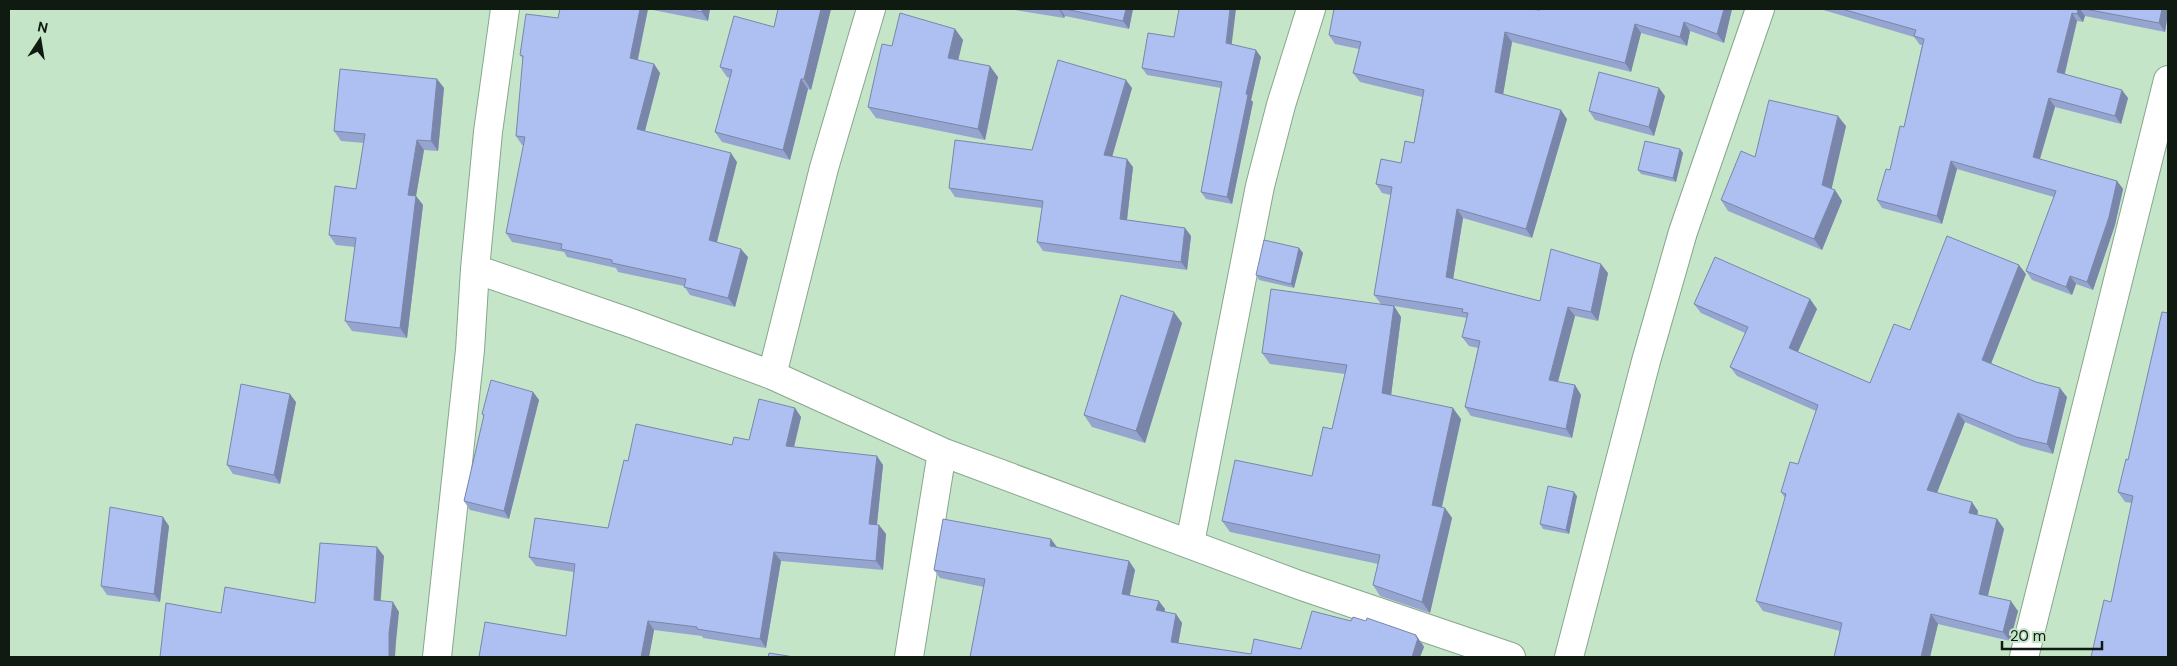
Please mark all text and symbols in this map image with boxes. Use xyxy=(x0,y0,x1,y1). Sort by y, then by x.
north arrow xyxy=(15,15,65,65)
text: N xyxy=(36,17,50,37)
scale bar xyxy=(2002,618,2102,650)
text: 20 m xyxy=(2010,626,2046,646)

